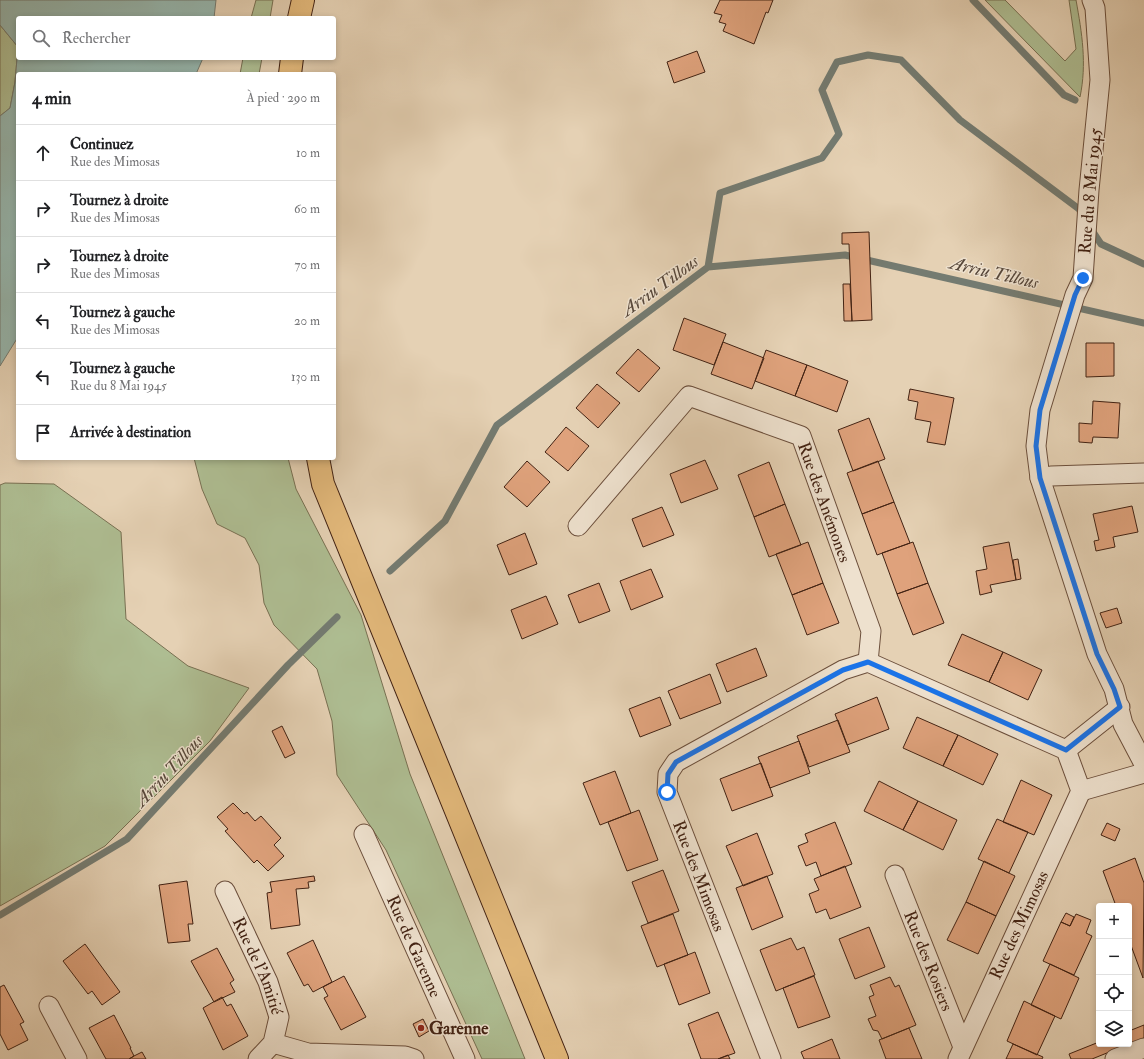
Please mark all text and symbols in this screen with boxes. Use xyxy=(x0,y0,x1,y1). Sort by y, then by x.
search box xyxy=(16,16,336,60)
icon: search xyxy=(30,27,52,49)
text: Rechercher xyxy=(62,29,130,48)
text: 4 min xyxy=(32,88,71,109)
text: À pied · 290 m xyxy=(247,90,320,106)
street label: Rue du 8 Mai 1945 xyxy=(1074,127,1106,255)
text: Continuez xyxy=(70,135,134,154)
icon: ahead xyxy=(32,142,54,164)
text: 10 m xyxy=(296,145,320,161)
text: Rue des Mimosas xyxy=(70,154,160,170)
text: Tournez à droite xyxy=(70,191,169,210)
icon: right xyxy=(32,198,54,220)
text: 60 m xyxy=(294,201,320,217)
text: Rue des Mimosas xyxy=(70,210,160,226)
text: Tournez à droite xyxy=(70,247,169,266)
water label: Arriu Tillous xyxy=(615,250,704,323)
water label: Arriu Tillous xyxy=(945,251,1042,295)
icon: right xyxy=(32,254,54,276)
text: 70 m xyxy=(295,257,320,273)
text: Rue des Mimosas xyxy=(70,266,160,282)
route end xyxy=(1074,269,1092,287)
text: Tournez à gauche xyxy=(70,303,175,322)
icon: left xyxy=(32,310,54,332)
text: 20 m xyxy=(294,313,320,329)
text: Rue des Mimosas xyxy=(70,322,160,338)
text: Tournez à gauche xyxy=(70,359,175,378)
icon: left xyxy=(32,366,54,388)
text: 130 m xyxy=(291,369,320,385)
text: Rue du 8 Mai 1945 xyxy=(70,378,167,394)
icon: arrive xyxy=(32,422,54,444)
text: Arrivée à destination xyxy=(70,423,191,442)
street label: Rue des Anémones xyxy=(794,439,856,565)
water label: Arriu Tillous xyxy=(128,729,209,813)
route start xyxy=(658,783,676,801)
street label: Rue des Mimosas xyxy=(668,817,730,935)
street label: Rue des Mimosas xyxy=(985,867,1053,983)
street label: Rue de Garenne xyxy=(382,892,446,1001)
map controls xyxy=(1096,903,1132,1047)
button: + xyxy=(1096,903,1132,939)
street label: Rue des Rosiers xyxy=(900,907,958,1014)
street label: Rue de l'Amitié xyxy=(228,914,288,1018)
button: − xyxy=(1096,939,1132,975)
button: locate xyxy=(1096,975,1132,1011)
button: layers xyxy=(1096,1011,1132,1047)
place label: Garenne xyxy=(429,1018,489,1039)
marker: Garenne xyxy=(416,1023,426,1033)

